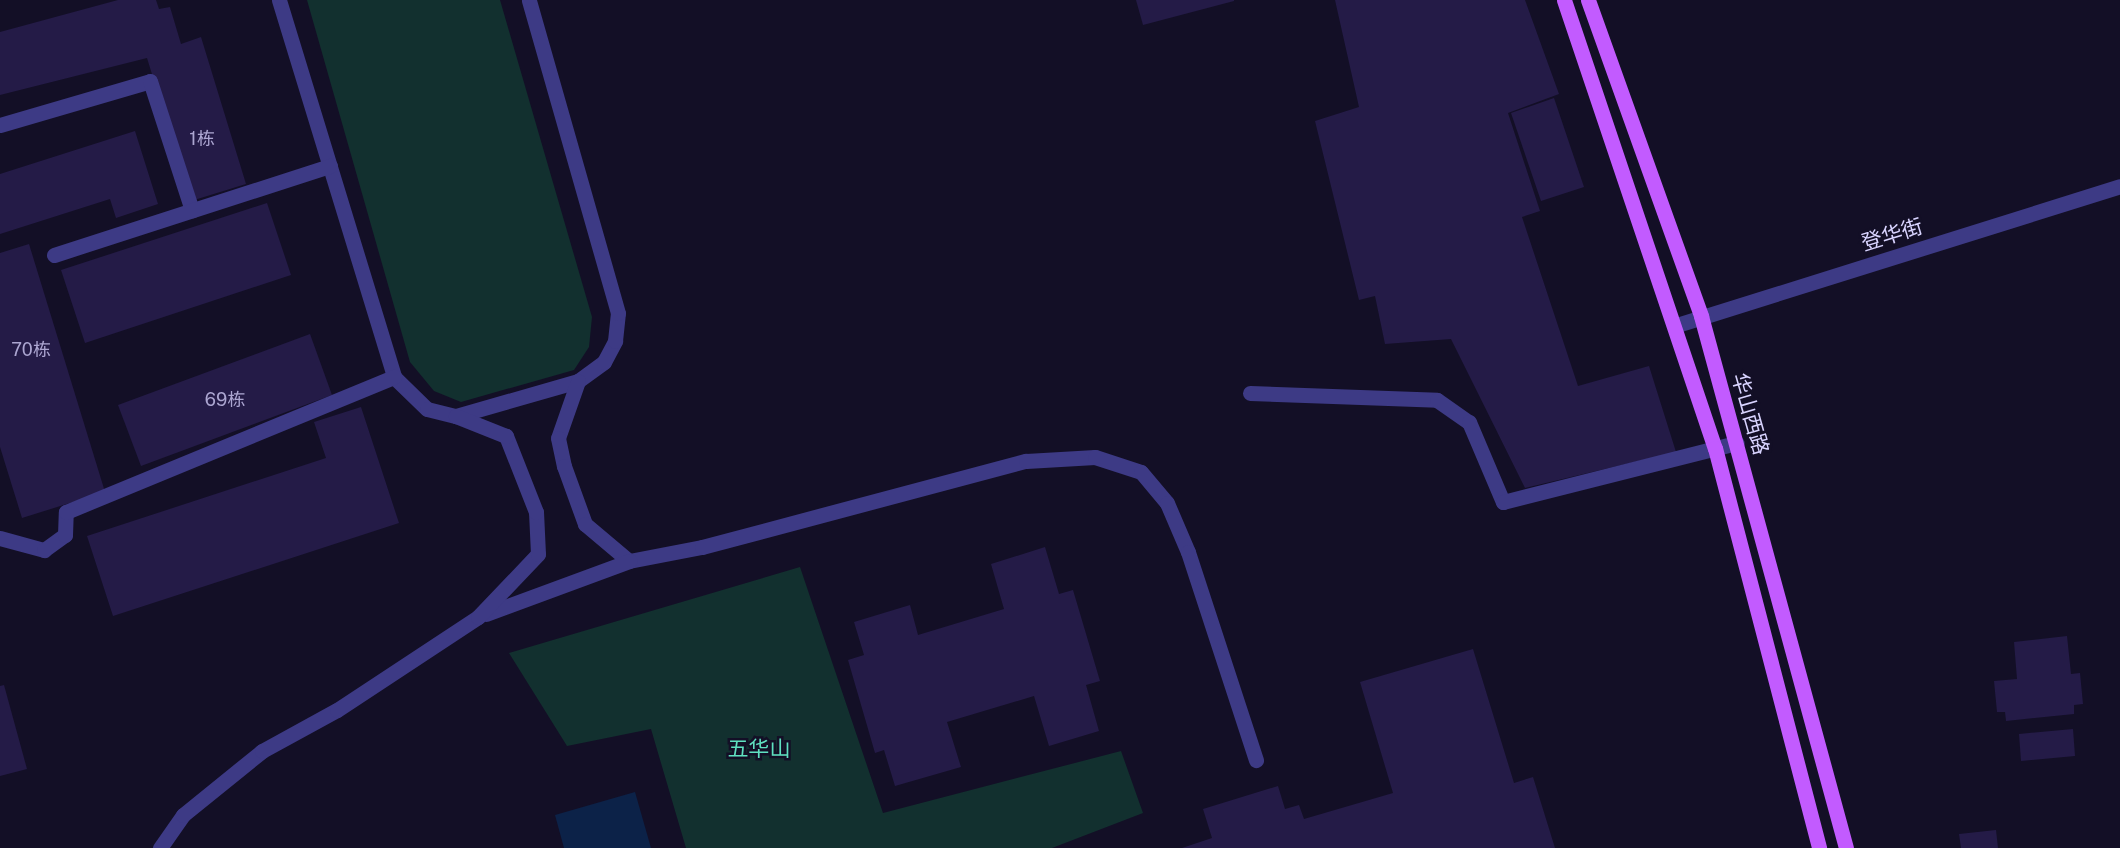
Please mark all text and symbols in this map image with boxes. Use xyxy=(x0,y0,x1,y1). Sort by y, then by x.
house number: 1栋 xyxy=(189,128,215,150)
street label: 登华街 xyxy=(1858,214,1926,256)
house number: 70栋 xyxy=(11,339,51,361)
street label: 华山西路 xyxy=(1726,370,1774,458)
house number: 69栋 xyxy=(205,389,245,411)
park label: 五华山 xyxy=(728,736,790,762)

